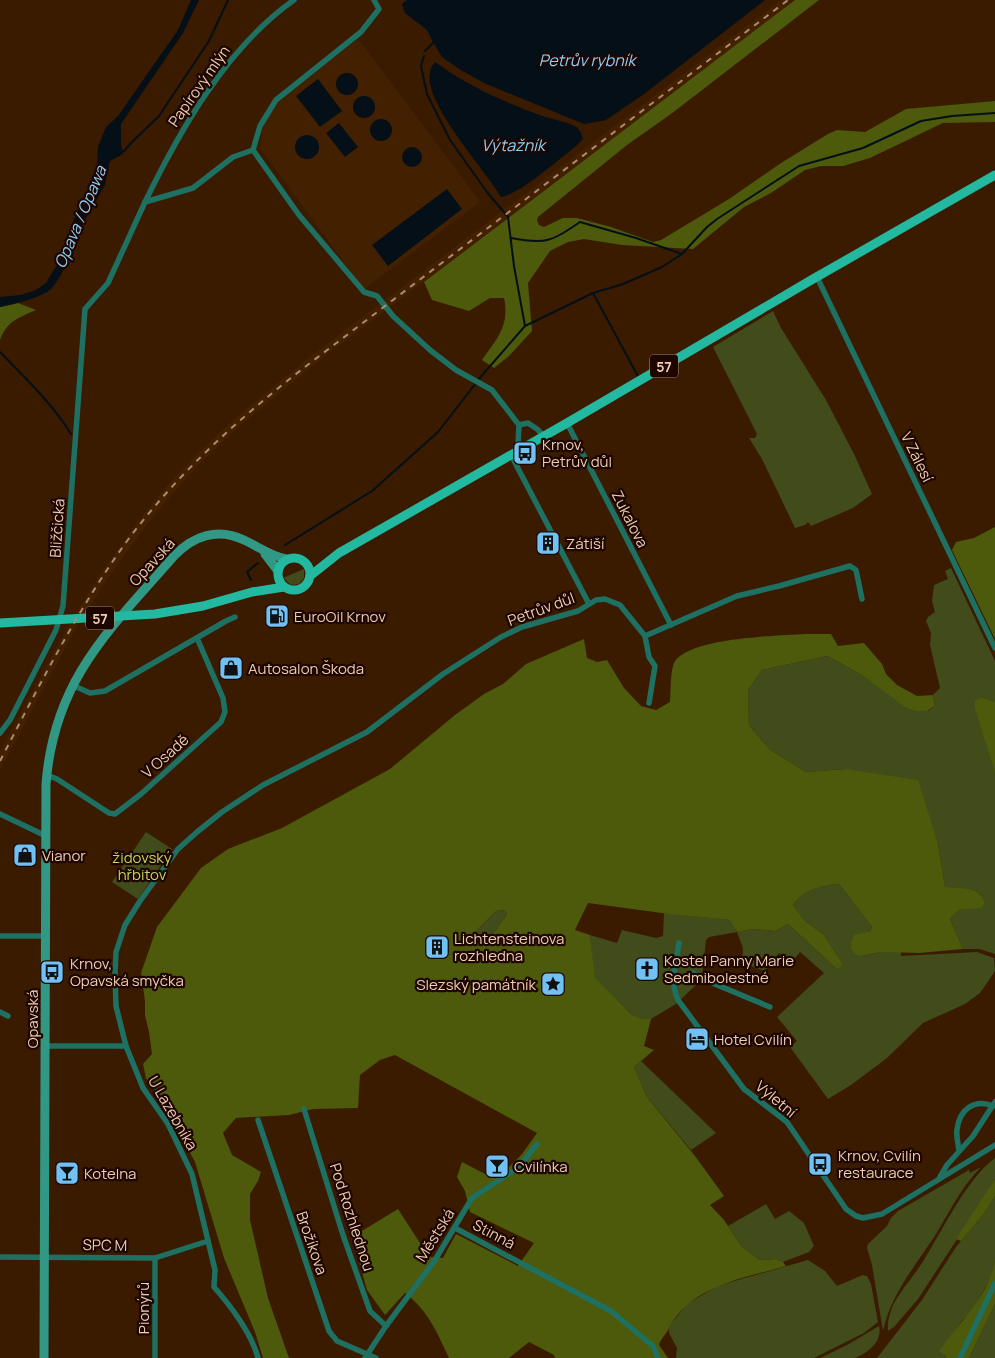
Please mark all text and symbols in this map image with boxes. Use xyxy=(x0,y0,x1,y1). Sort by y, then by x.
street label: Papírový mlýn xyxy=(163,41,235,131)
water label: Petrův rybník xyxy=(539,49,637,71)
water label: Výtažník xyxy=(481,134,547,156)
water label: Opava / Opawa xyxy=(49,161,112,271)
road number: 57 xyxy=(650,354,678,378)
street label: V Zálesí xyxy=(896,428,938,486)
place label: Krnov, Petrův důl xyxy=(542,434,612,472)
bus stop icon: Krnov, Petrův důl xyxy=(512,440,538,466)
street label: Zukalova xyxy=(607,487,653,551)
street label: Bližčická xyxy=(44,498,70,558)
building icon: Zátiší xyxy=(535,530,561,556)
street label: Opavská xyxy=(124,533,180,591)
place label: Zátiší xyxy=(566,533,605,554)
street label: Petrův důl xyxy=(505,587,577,631)
fuel station icon: EuroOil Krnov xyxy=(264,603,290,629)
road number: 57 xyxy=(86,606,114,630)
place label: EuroOil Krnov xyxy=(294,606,386,627)
shop icon: Autosalon Škoda xyxy=(218,655,244,681)
place label: Autosalon Škoda xyxy=(248,658,364,679)
street label: V Osadě xyxy=(137,729,193,783)
shop icon: Vianor xyxy=(12,842,38,868)
place label: Vianor xyxy=(42,845,86,866)
park label: židovský hřbitov xyxy=(112,847,172,885)
place label: Lichtensteinova rozhledna xyxy=(454,928,564,966)
building icon: Lichtensteinova rozhledna xyxy=(424,934,450,960)
place label: Kostel Panny Marie Sedmibolestné xyxy=(664,950,794,988)
place label: Krnov, Opavská smyčka xyxy=(70,953,184,991)
church icon: Kostel Panny Marie Sedmibolestné xyxy=(634,956,660,982)
bus stop icon: Krnov, Opavská smyčka xyxy=(39,959,65,985)
place icon: Slezský památník xyxy=(540,971,566,997)
place label: Slezský památník xyxy=(416,974,537,995)
street label: Opavská xyxy=(22,990,43,1048)
hotel icon: Hotel Cvilín xyxy=(684,1026,710,1052)
place label: Hotel Cvilín xyxy=(714,1029,792,1050)
street label: U Lazebníka xyxy=(143,1072,203,1154)
street label: Výletní xyxy=(751,1076,801,1123)
place label: Krnov, Cvilín restaurace xyxy=(838,1145,921,1183)
bus stop icon: Krnov, Cvilín restaurace xyxy=(807,1151,833,1177)
bar icon: Cvilínka xyxy=(484,1153,510,1179)
place label: Cvilínka xyxy=(514,1156,568,1177)
bar icon: Kotelna xyxy=(54,1160,80,1186)
street label: Pod Rozhlednou xyxy=(325,1160,379,1274)
place label: Kotelna xyxy=(84,1163,136,1184)
street label: Městská xyxy=(410,1204,460,1266)
street label: Brožíkova xyxy=(291,1208,333,1278)
street label: Stinná xyxy=(469,1214,519,1254)
street label: SPC M xyxy=(82,1234,128,1256)
street label: Pionýrů xyxy=(133,1282,154,1334)

